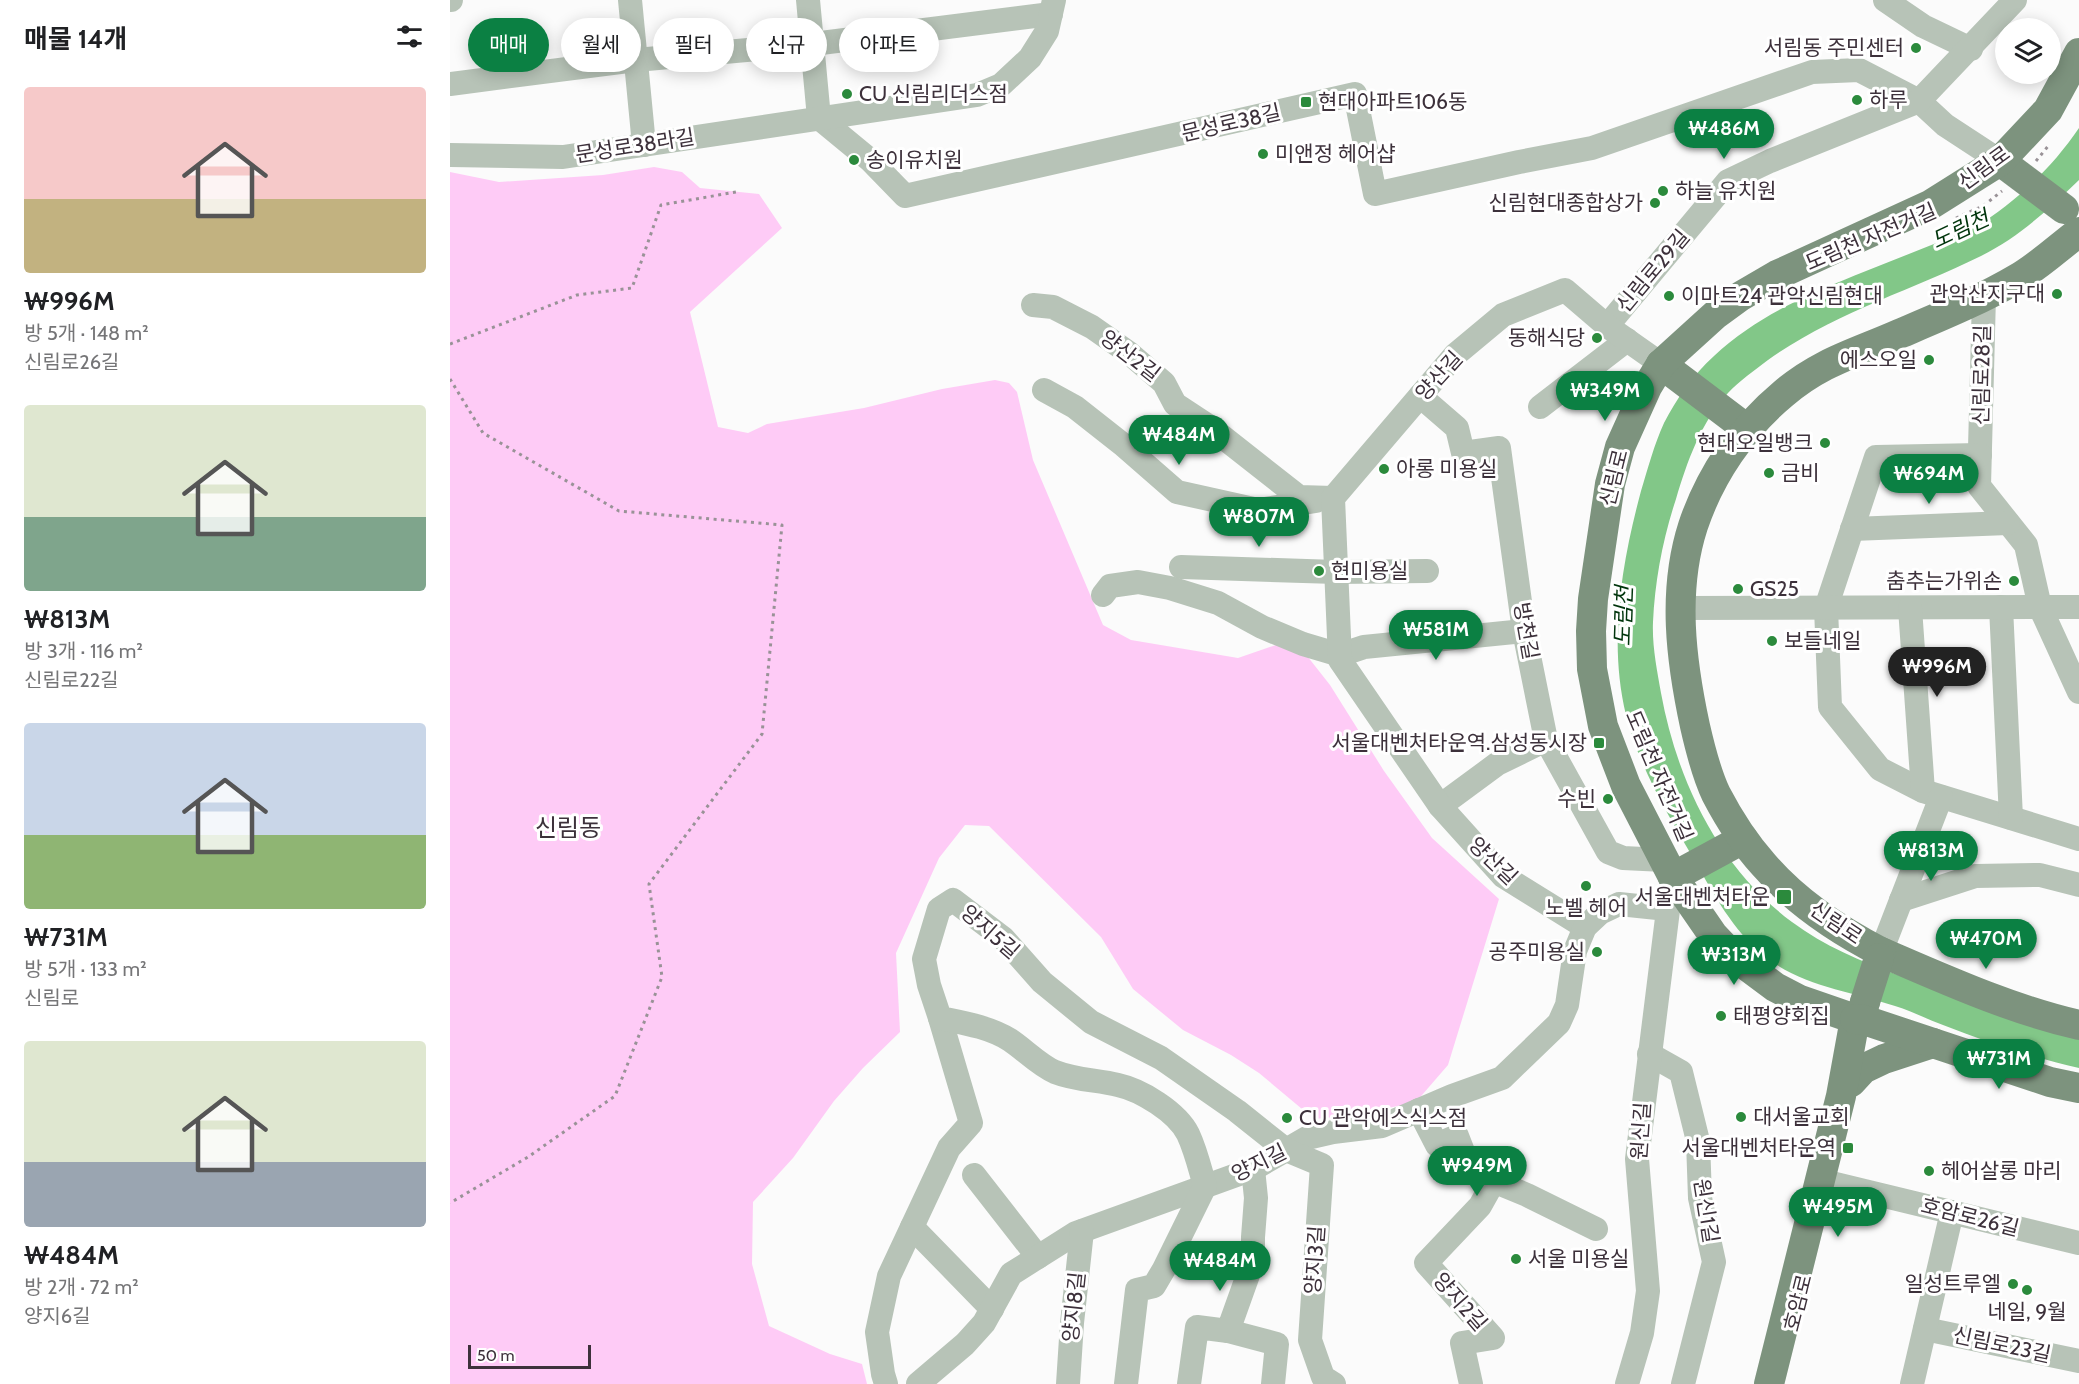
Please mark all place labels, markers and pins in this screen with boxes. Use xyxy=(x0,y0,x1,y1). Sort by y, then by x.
place label: 서림동 주민센터 xyxy=(1764,35,1904,60)
marker: 서림동 주민센터 xyxy=(1909,41,1923,55)
place label: CU 신림리더스점 xyxy=(859,81,1008,106)
marker: CU 신림리더스점 xyxy=(840,87,854,101)
place label: 하루 xyxy=(1869,87,1908,112)
place label: 현대아파트106동 xyxy=(1318,89,1467,114)
marker: 하루 xyxy=(1850,93,1864,107)
marker: 현대아파트106동 xyxy=(1299,95,1313,109)
pin: ₩486M xyxy=(1682,109,1766,160)
place label: 미앤정 헤어샵 xyxy=(1275,141,1396,166)
place label: 송이유치원 xyxy=(866,147,963,172)
marker: 미앤정 헤어샵 xyxy=(1256,147,1270,161)
marker: 송이유치원 xyxy=(847,153,861,167)
place label: 하늘 유치원 xyxy=(1675,178,1776,203)
marker: 하늘 유치원 xyxy=(1656,184,1670,198)
place label: 신림현대종합상가 xyxy=(1488,190,1643,215)
marker: 신림현대종합상가 xyxy=(1648,196,1662,210)
place label: 관악산지구대 xyxy=(1929,281,2045,306)
place label: 이마트24 관악신림현대 xyxy=(1681,283,1883,308)
marker: 관악산지구대 xyxy=(2050,287,2064,301)
marker: 이마트24 관악신림현대 xyxy=(1662,289,1676,303)
place label: 동해식당 xyxy=(1508,325,1585,350)
marker: 동해식당 xyxy=(1590,331,1604,345)
place label: 에스오일 xyxy=(1840,347,1917,372)
marker: 에스오일 xyxy=(1922,353,1936,367)
pin: ₩349M xyxy=(1563,371,1647,422)
pin: ₩484M xyxy=(1137,415,1221,466)
place label: 현대오일뱅크 xyxy=(1697,430,1813,455)
marker: 현대오일뱅크 xyxy=(1818,436,1832,450)
pin: ₩694M xyxy=(1887,454,1971,505)
place label: 아롱 미용실 xyxy=(1396,456,1497,481)
place label: 금비 xyxy=(1781,460,1820,485)
marker: 아롱 미용실 xyxy=(1377,462,1391,476)
marker: 금비 xyxy=(1762,466,1776,480)
pin: ₩807M xyxy=(1217,497,1301,548)
place label: 현미용실 xyxy=(1331,558,1408,583)
marker: 현미용실 xyxy=(1312,564,1326,578)
place label: 춤추는가위손 xyxy=(1886,568,2002,593)
marker: 춤추는가위손 xyxy=(2007,574,2021,588)
place label: GS25 xyxy=(1750,576,1799,601)
marker: GS25 xyxy=(1731,582,1745,596)
pin: ₩581M xyxy=(1394,610,1478,661)
place label: 보들네일 xyxy=(1784,628,1861,653)
marker: 보들네일 xyxy=(1765,634,1779,648)
pin: ₩996M xyxy=(1895,647,1979,698)
place label: 서울대벤처타운역.삼성동시장 xyxy=(1331,730,1587,755)
marker: 서울대벤처타운역.삼성동시장 xyxy=(1592,736,1606,750)
place label: 수빈 xyxy=(1557,786,1596,811)
marker: 수빈 xyxy=(1601,792,1615,806)
pin: ₩813M xyxy=(1889,831,1973,882)
marker: 노벨 헤어 xyxy=(1579,879,1593,893)
place label: 서울대벤처타운 xyxy=(1635,884,1770,909)
marker: 서울대벤처타운 xyxy=(1775,888,1793,906)
place label: 노벨 헤어 xyxy=(1545,895,1627,920)
pin: ₩470M xyxy=(1944,919,2028,970)
pin: ₩313M xyxy=(1692,935,1776,986)
place label: 공주미용실 xyxy=(1488,939,1585,964)
marker: 공주미용실 xyxy=(1590,945,1604,959)
place label: 태평양회집 xyxy=(1733,1003,1830,1028)
marker: 태평양회집 xyxy=(1714,1009,1728,1023)
pin: ₩731M xyxy=(1957,1039,2041,1090)
place label: 대서울교회 xyxy=(1753,1104,1850,1129)
place label: CU 관악에스식스점 xyxy=(1299,1105,1467,1130)
marker: 대서울교회 xyxy=(1734,1110,1748,1124)
marker: CU 관악에스식스점 xyxy=(1280,1111,1294,1125)
place label: 서울대벤처타운역 xyxy=(1681,1135,1836,1160)
marker: 서울대벤처타운역 xyxy=(1841,1141,1855,1155)
pin: ₩949M xyxy=(1435,1146,1519,1197)
place label: 헤어살롱 마리 xyxy=(1941,1158,2062,1183)
marker: 헤어살롱 마리 xyxy=(1922,1164,1936,1178)
pin: ₩495M xyxy=(1796,1187,1880,1238)
pin: ₩484M xyxy=(1178,1241,1262,1292)
place label: 서울 미용실 xyxy=(1528,1246,1629,1271)
marker: 서울 미용실 xyxy=(1509,1252,1523,1266)
place label: 일성트루엘 xyxy=(1904,1271,2001,1296)
marker: 일성트루엘 xyxy=(2006,1277,2020,1291)
marker: 네일, 9월 xyxy=(2020,1283,2034,1297)
place label: 네일, 9월 xyxy=(1987,1299,2067,1324)

